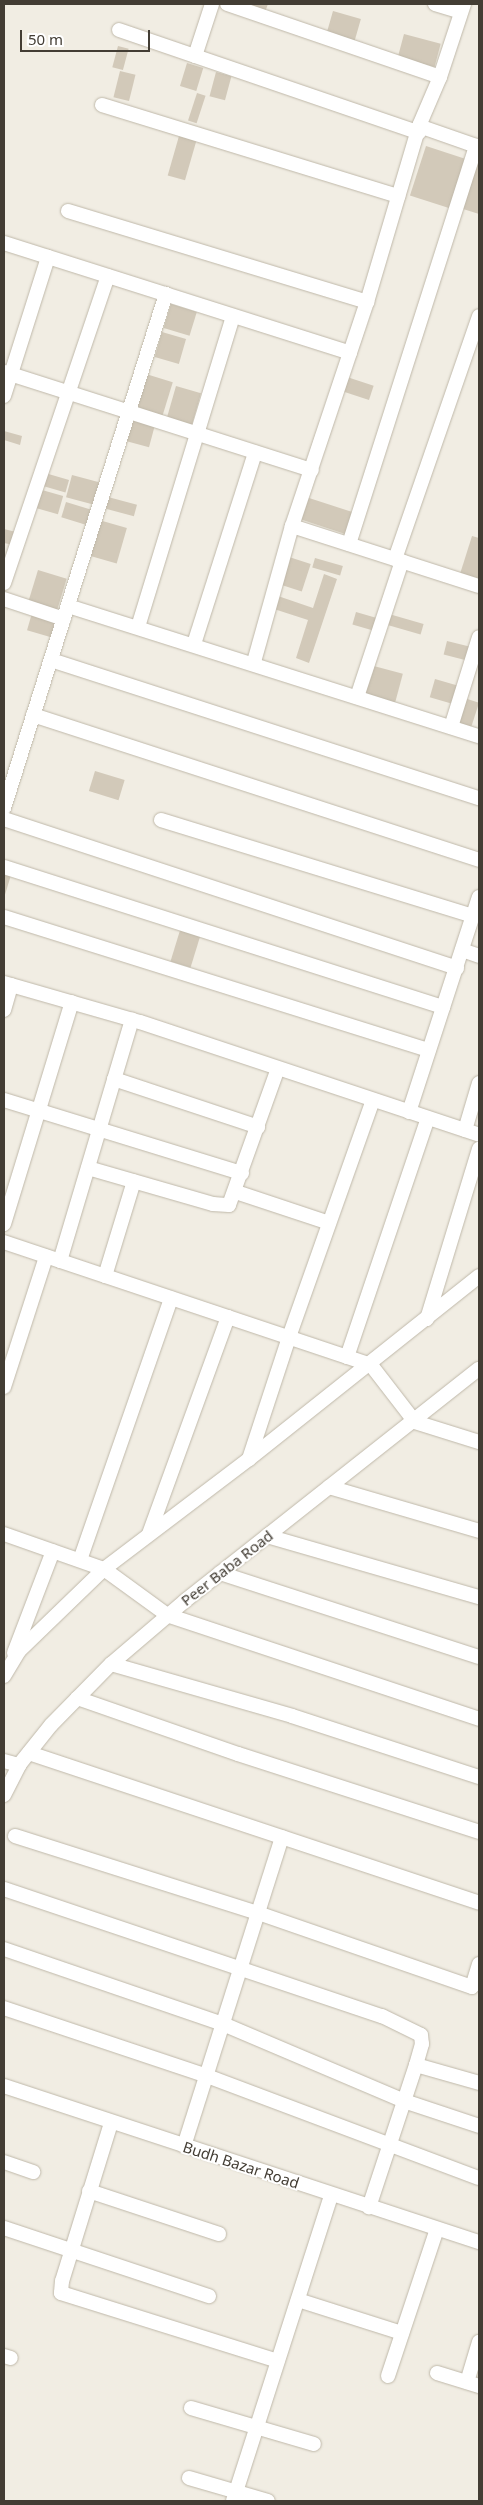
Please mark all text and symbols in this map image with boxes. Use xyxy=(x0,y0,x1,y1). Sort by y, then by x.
scale bar xyxy=(22,20,152,52)
text: 50 m xyxy=(28,29,63,49)
street label: Peer Baba Road xyxy=(177,1526,277,1610)
street label: Budh Bazar Road xyxy=(181,2138,301,2192)

